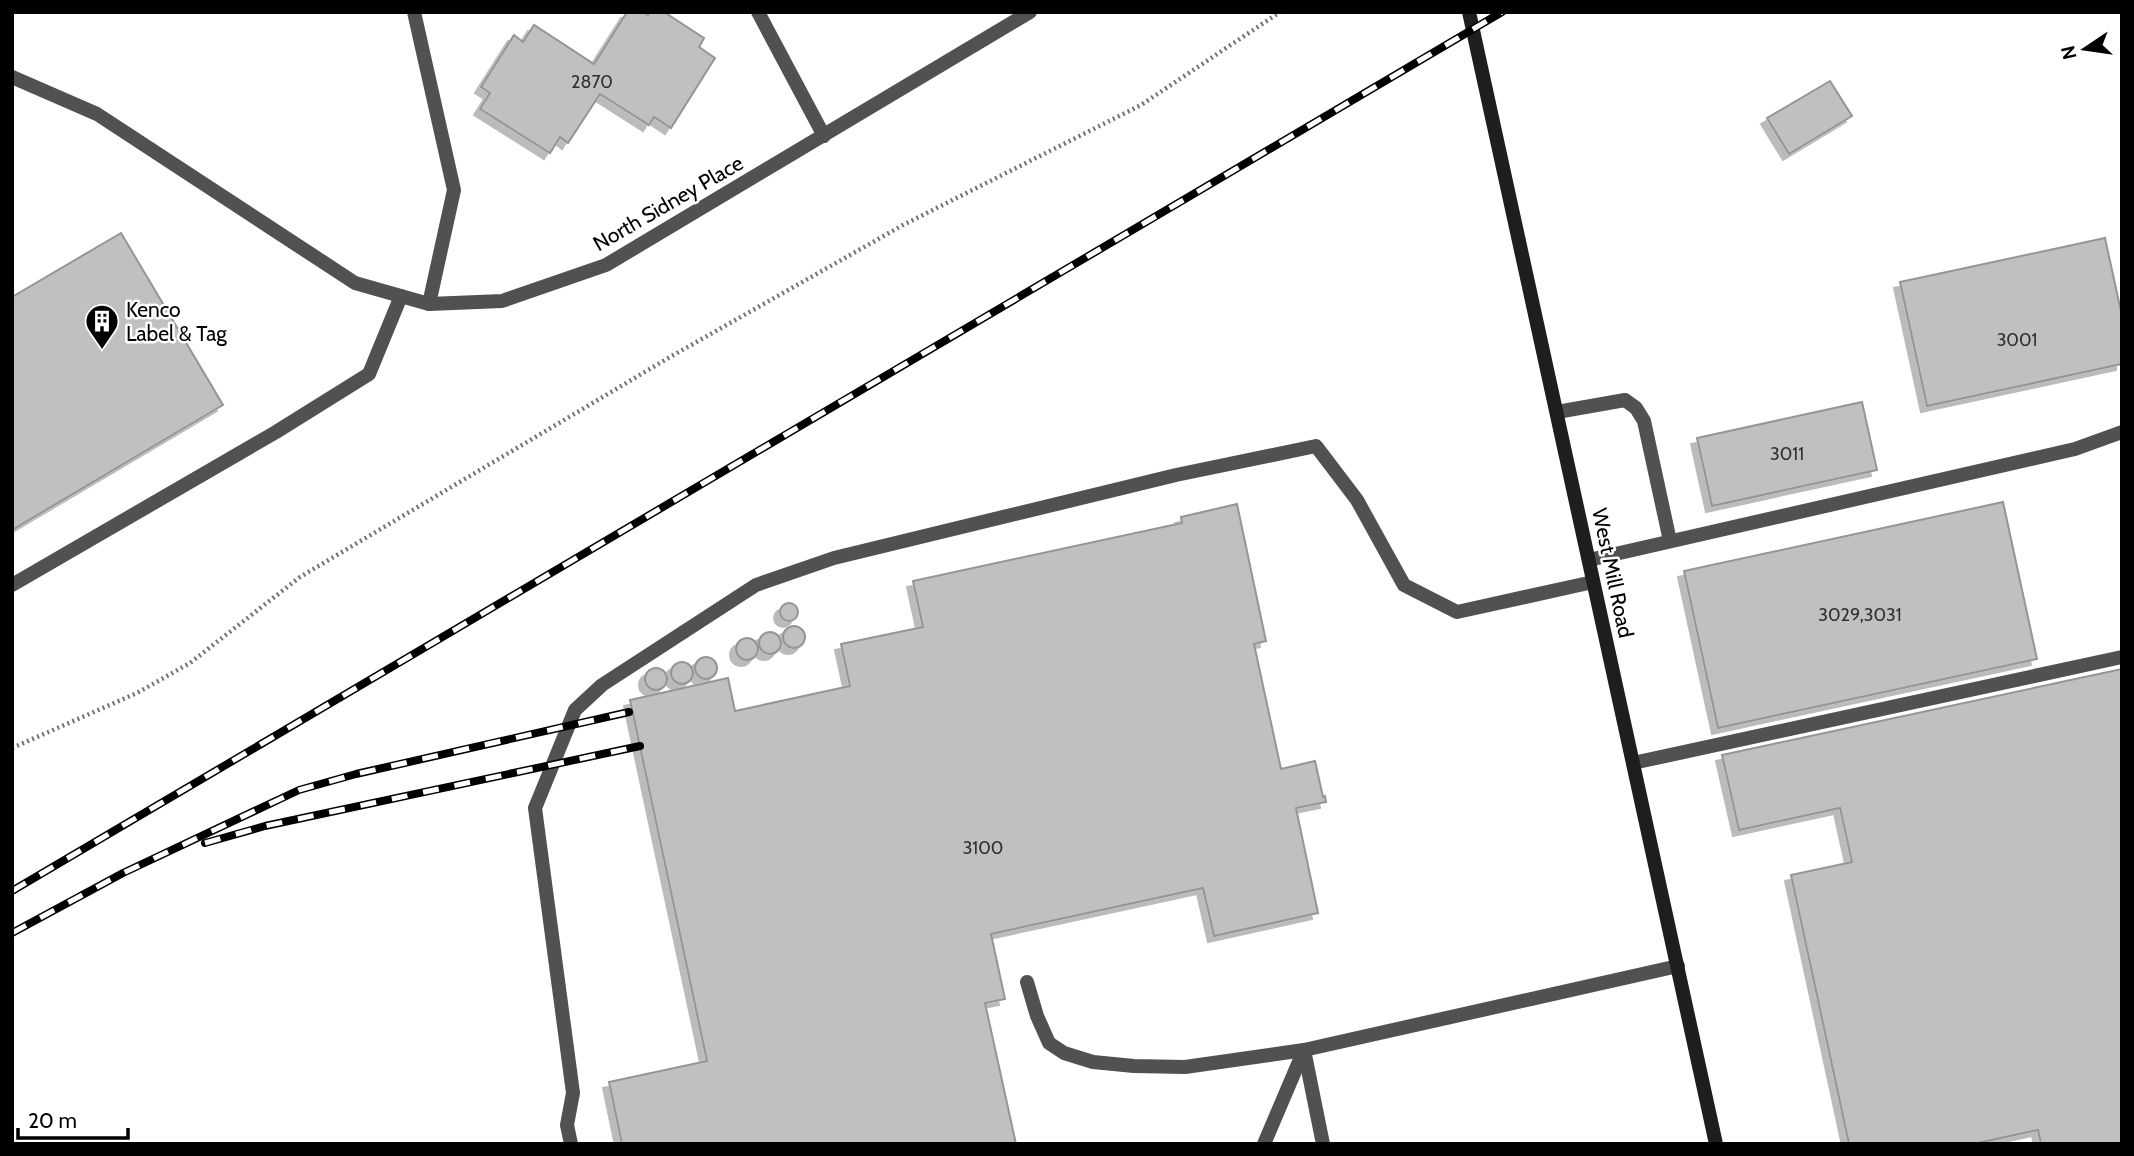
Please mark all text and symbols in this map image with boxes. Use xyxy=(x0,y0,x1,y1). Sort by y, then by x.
north arrow xyxy=(2050,14,2120,84)
text: N xyxy=(2056,44,2082,62)
house number: 2870 xyxy=(571,71,613,93)
street label: North Sidney Place xyxy=(589,150,748,256)
place label: Kenco Label & Tag xyxy=(126,297,227,346)
building icon: Kenco Label & Tag xyxy=(83,302,121,351)
house number: 3001 xyxy=(1997,329,2037,351)
house number: 3011 xyxy=(1770,443,1804,465)
street label: West Mill Road xyxy=(1587,506,1639,640)
house number: 3029,3031 xyxy=(1818,604,1902,626)
house number: 3100 xyxy=(963,837,1003,859)
scale bar xyxy=(18,1096,128,1140)
text: 20 m xyxy=(28,1108,77,1133)

